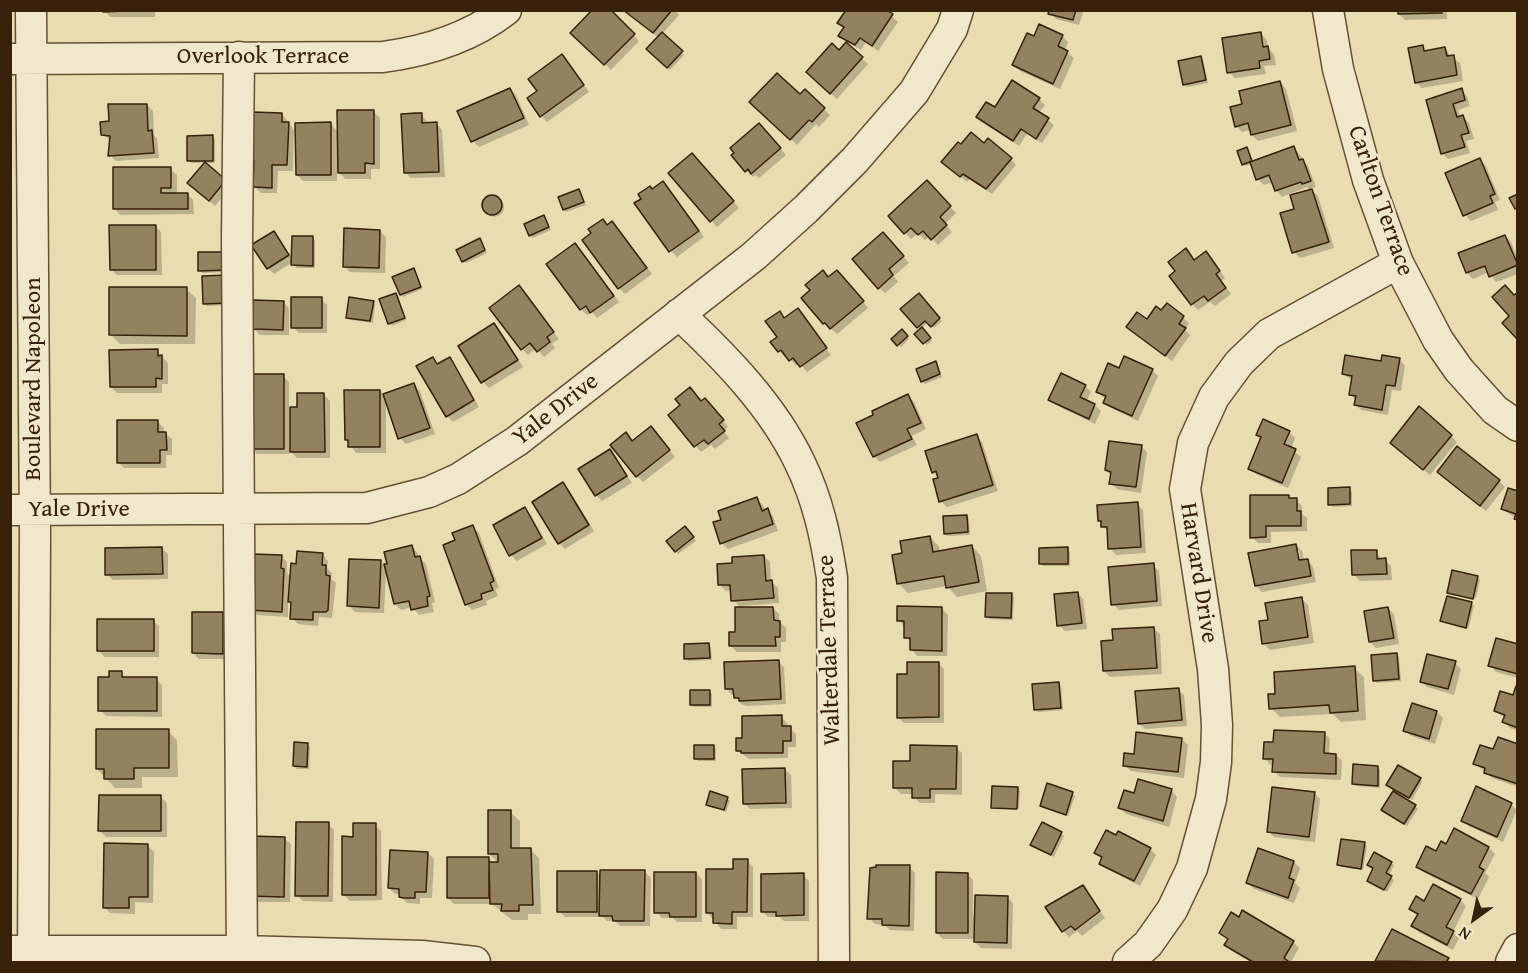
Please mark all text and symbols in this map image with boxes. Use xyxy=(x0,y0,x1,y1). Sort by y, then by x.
street label: Overlook Terrace xyxy=(177,43,349,71)
street label: Carlton Terrace xyxy=(1341,122,1419,280)
street label: Boulevard Napoleon xyxy=(20,277,48,481)
street label: Yale Drive xyxy=(507,367,605,453)
street label: Yale Drive xyxy=(28,496,130,524)
street label: Harvard Drive xyxy=(1173,501,1223,645)
street label: Walterdale Terrace xyxy=(812,554,848,746)
north arrow xyxy=(1444,889,1504,949)
text: N xyxy=(1453,921,1475,947)

